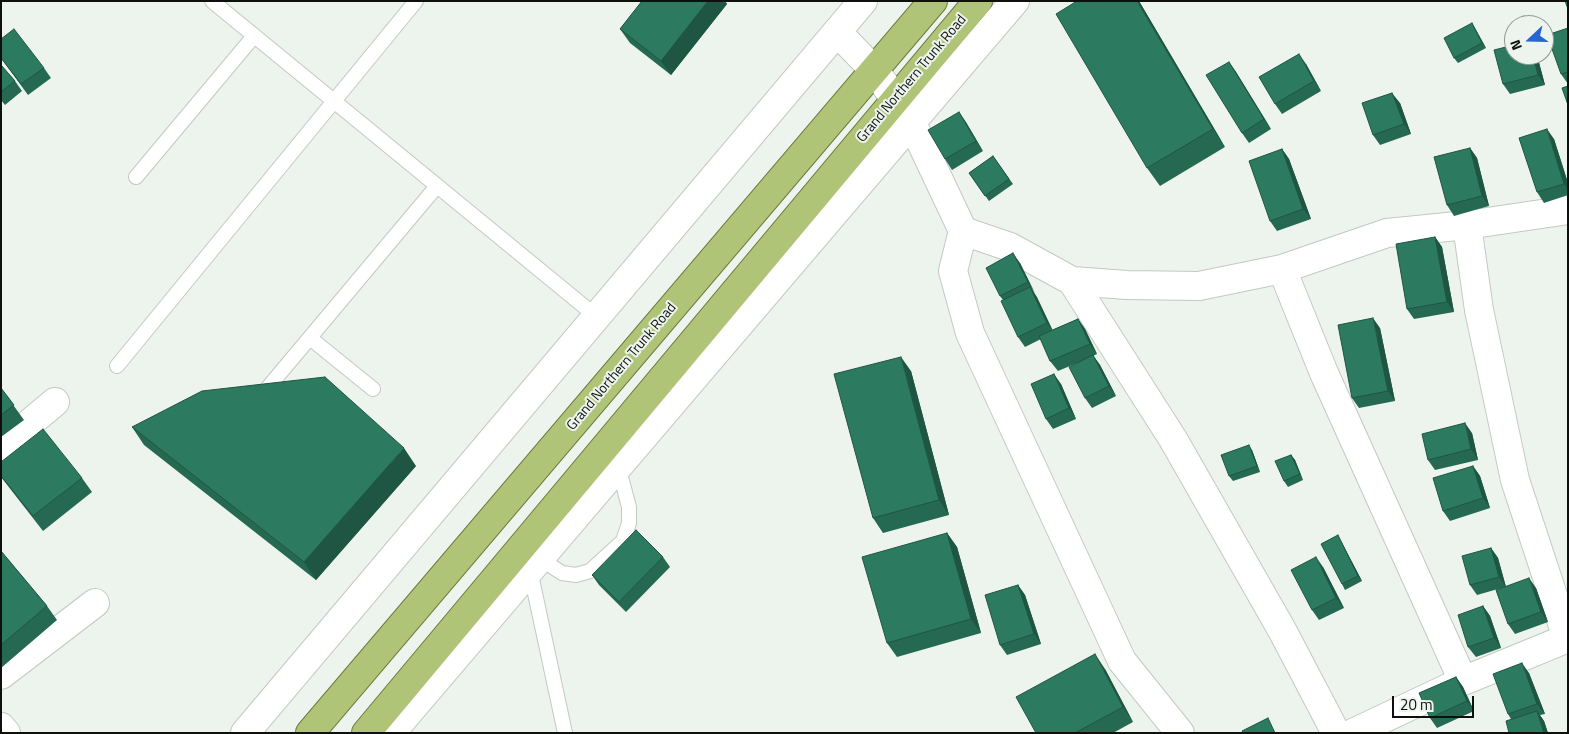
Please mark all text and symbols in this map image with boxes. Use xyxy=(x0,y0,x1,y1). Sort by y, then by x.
street label: Grand Northern Trunk Road xyxy=(854,12,970,146)
north arrow xyxy=(1504,15,1554,65)
text: N xyxy=(1504,37,1527,53)
street label: Grand Northern Trunk Road xyxy=(564,300,680,434)
scale bar xyxy=(1394,686,1476,718)
text: 20 m xyxy=(1400,693,1433,716)

